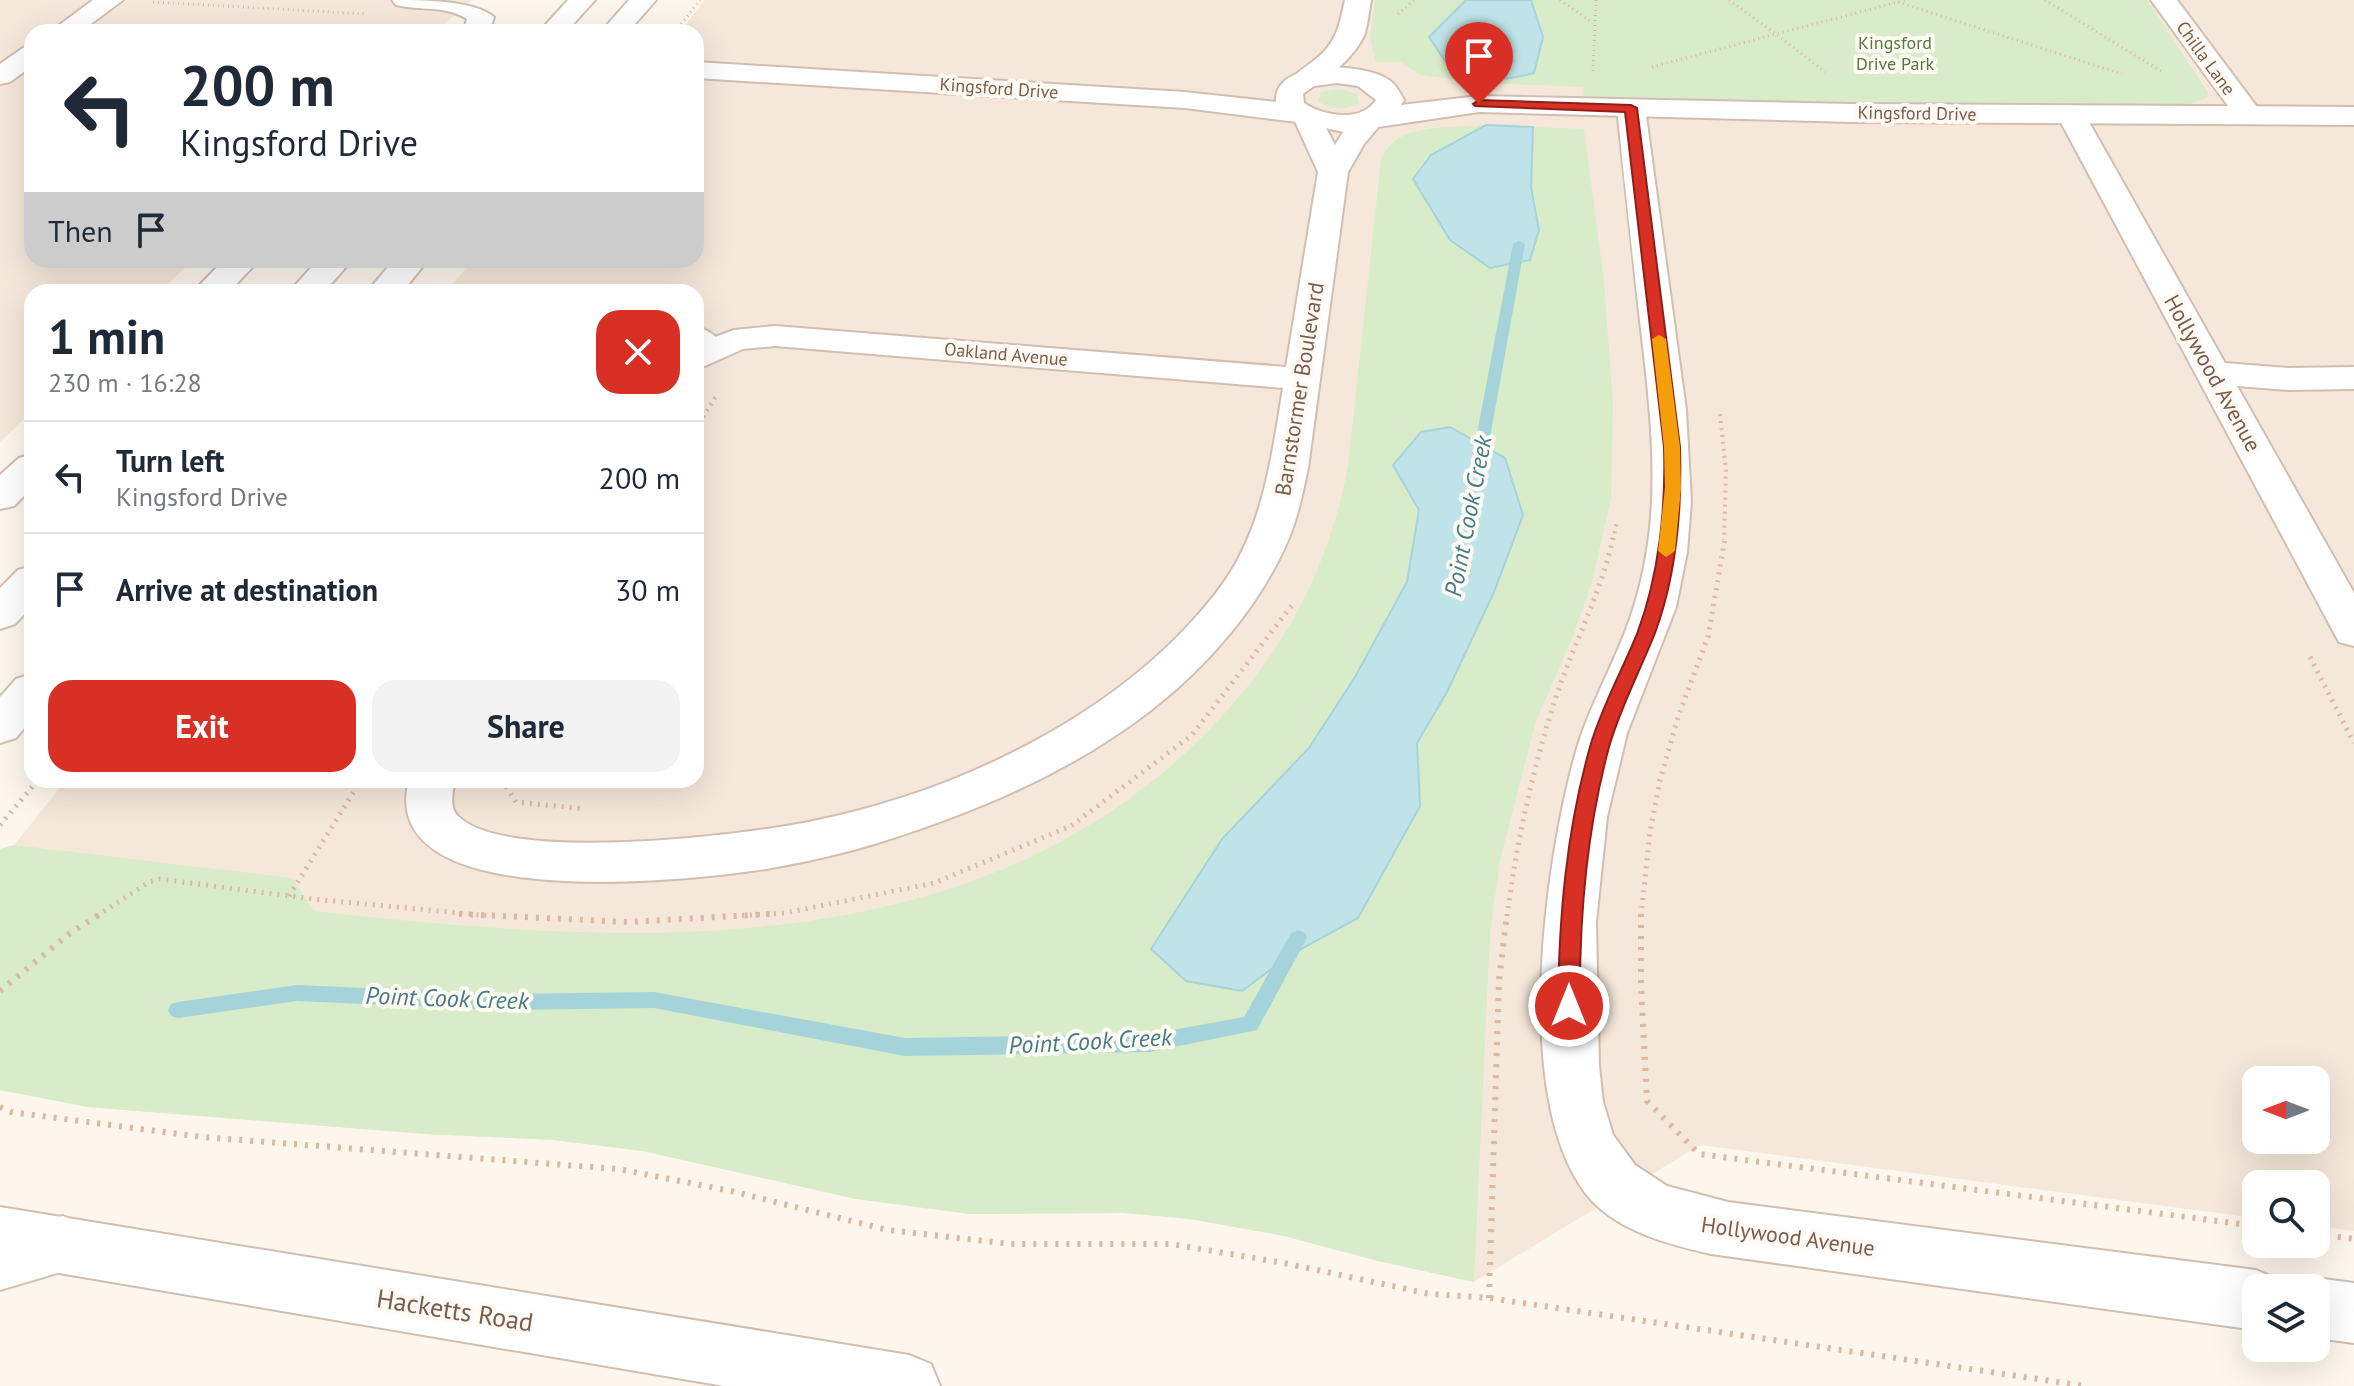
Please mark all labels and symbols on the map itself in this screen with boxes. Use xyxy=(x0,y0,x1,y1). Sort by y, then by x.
street label: Chilla Lane xyxy=(2171,16,2241,100)
pin xyxy=(1445,22,1513,104)
park label: Kingsford Drive Park xyxy=(1856,31,1934,75)
street label: Kingsford Drive xyxy=(939,72,1059,104)
street label: Kingsford Drive xyxy=(1857,100,1977,126)
street label: Barnstormer Boulevard xyxy=(1268,280,1330,498)
street label: Hollywood Avenue xyxy=(2158,290,2268,456)
street label: Oakland Avenue xyxy=(943,337,1069,371)
water label: Point Cook Creek xyxy=(1437,432,1499,599)
position arrow xyxy=(1527,964,1611,1048)
water label: Point Cook Creek xyxy=(365,980,530,1016)
water label: Point Cook Creek xyxy=(1008,1021,1173,1061)
north arrow xyxy=(2242,1066,2330,1154)
street label: Hollywood Avenue xyxy=(1699,1210,1877,1262)
street label: Hacketts Road xyxy=(374,1281,536,1339)

